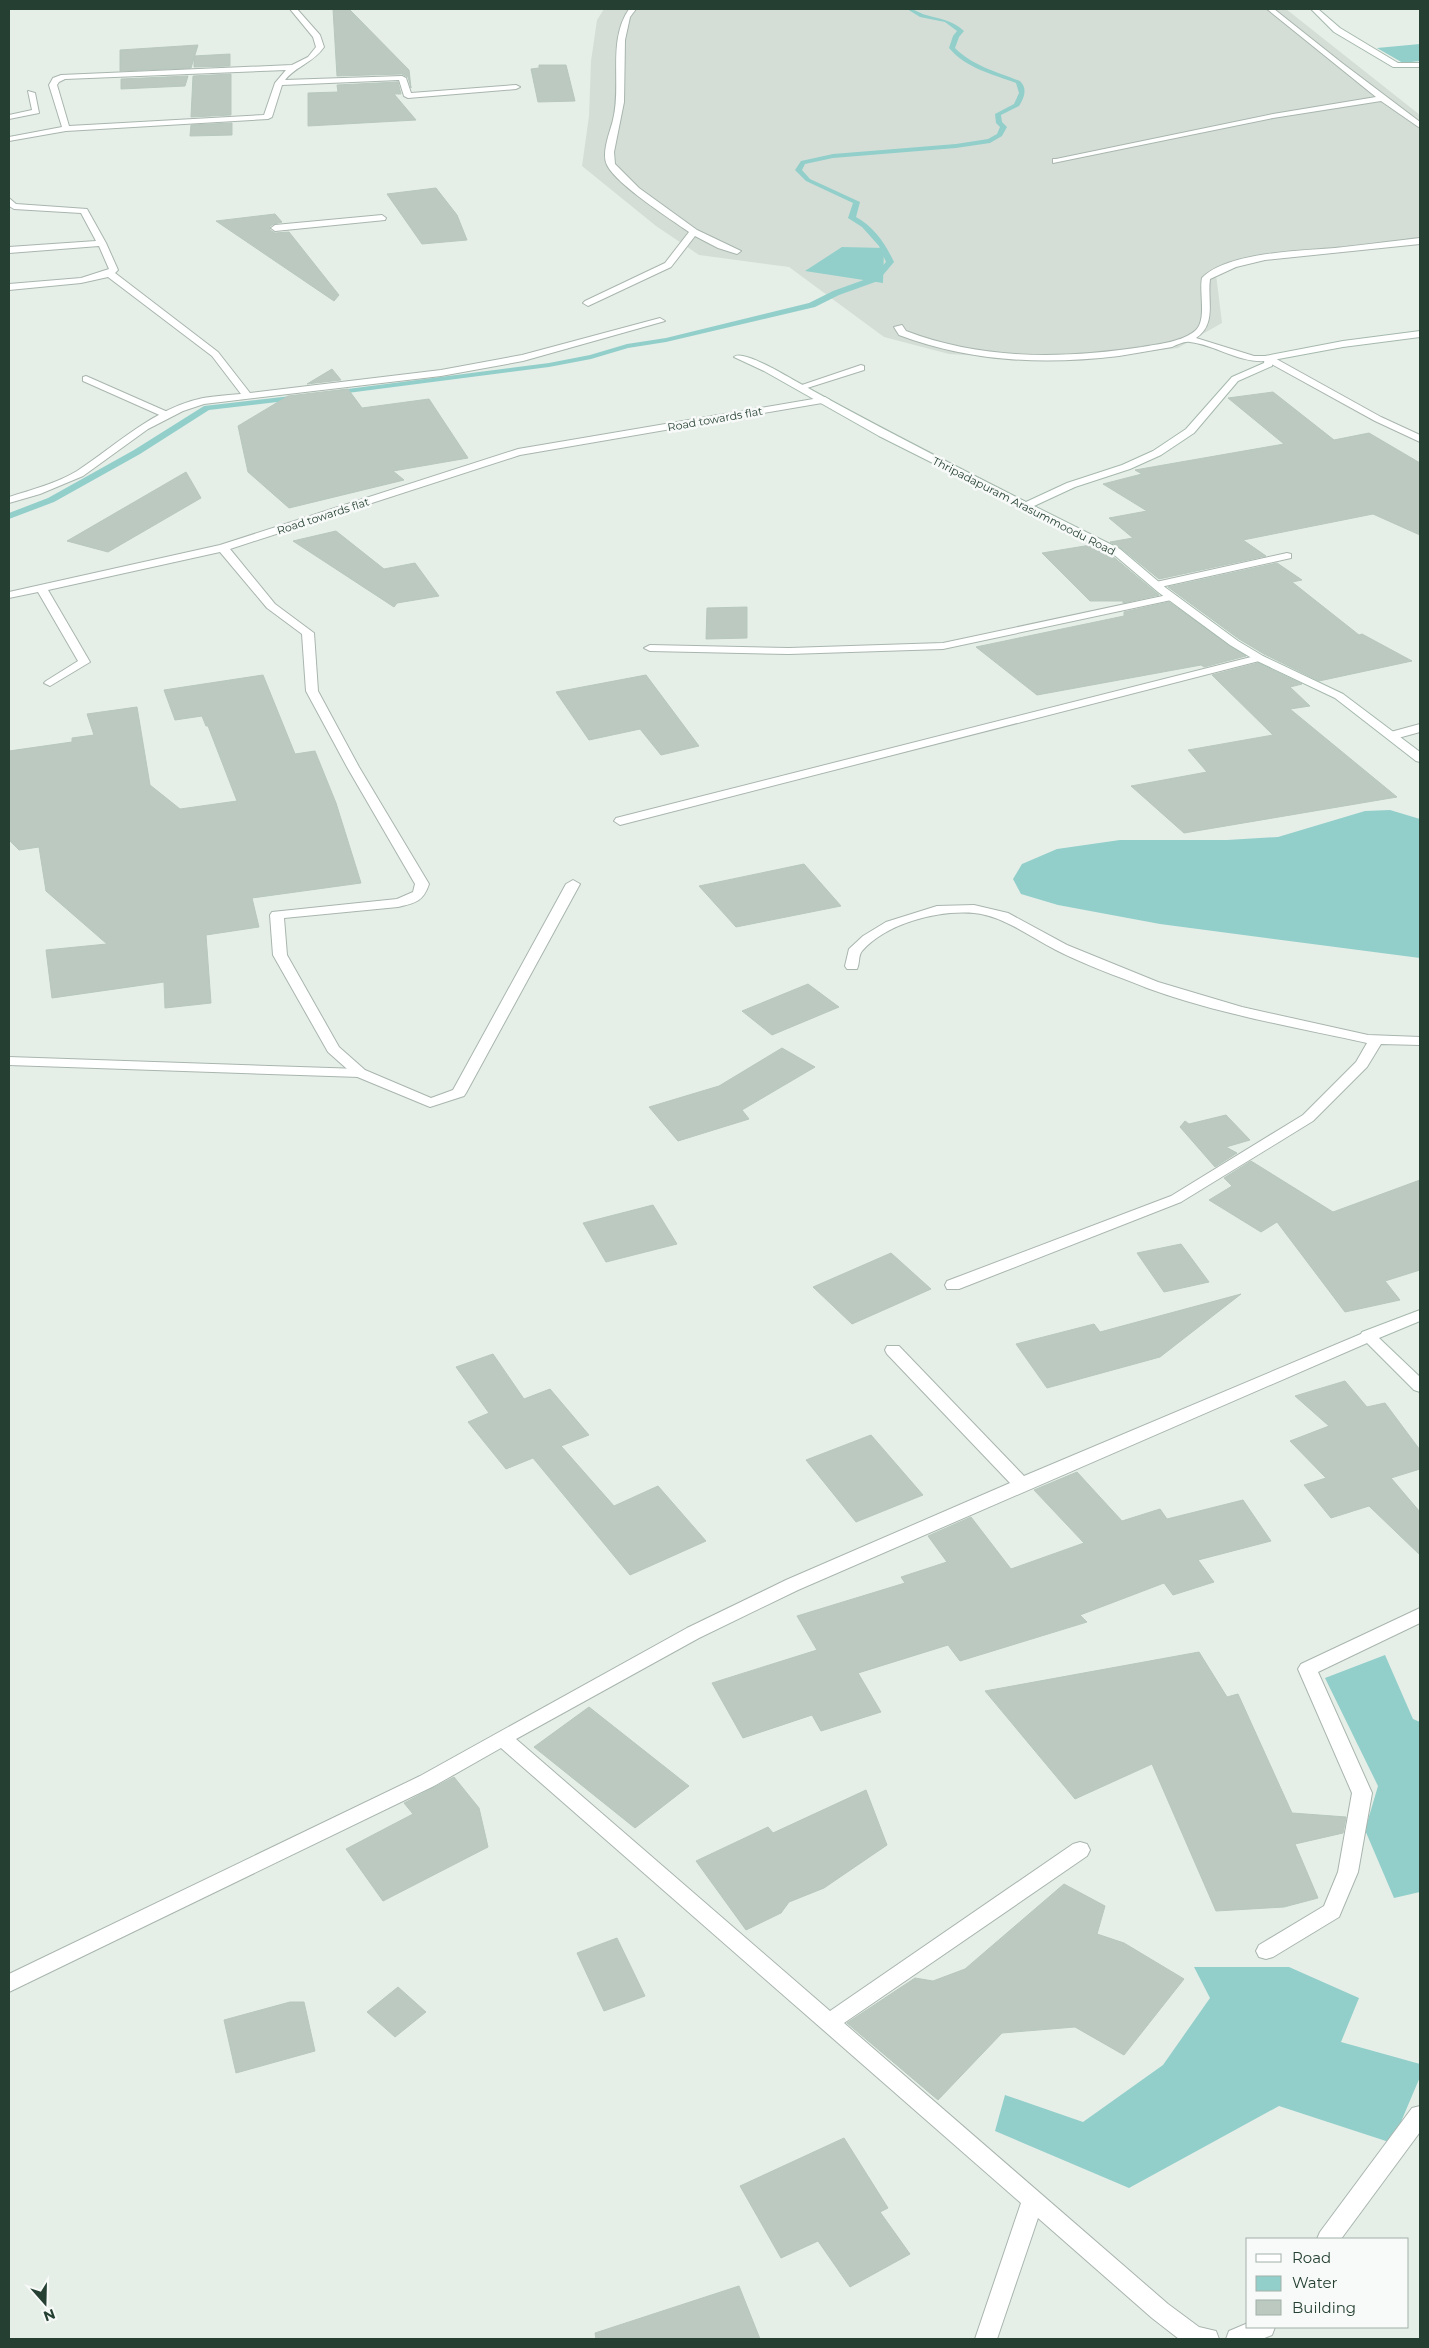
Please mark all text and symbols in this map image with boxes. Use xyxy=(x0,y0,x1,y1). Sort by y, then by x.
street label: Road towards flat xyxy=(666,404,764,434)
street label: Thripadapuram Arasummoodu Road xyxy=(930,454,1118,558)
street label: Road towards flat xyxy=(275,494,371,538)
legend xyxy=(1246,2238,1409,2328)
text: Road xyxy=(1292,2248,1331,2267)
text: Water xyxy=(1292,2273,1338,2292)
north arrow xyxy=(20,2278,70,2328)
text: Building xyxy=(1292,2298,1356,2317)
text: N xyxy=(41,2305,58,2326)

